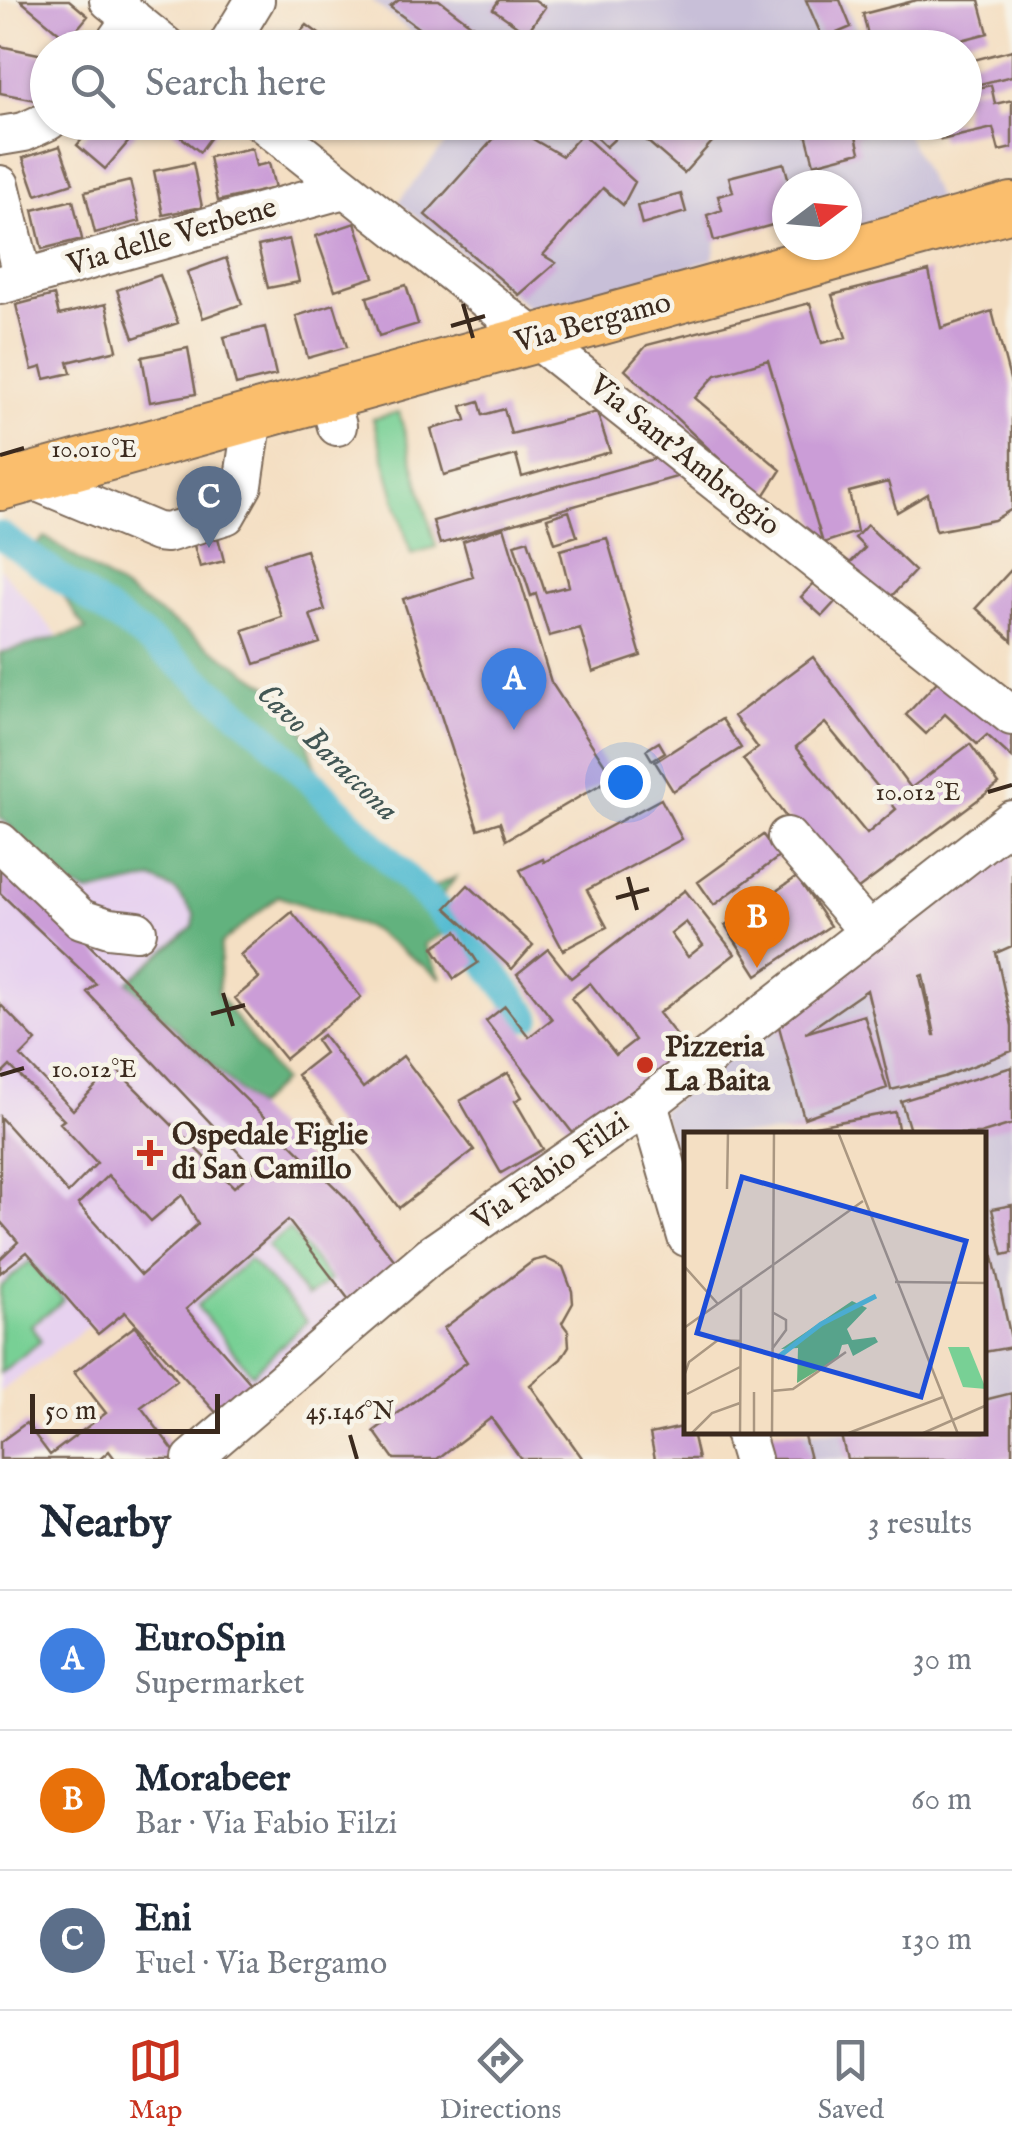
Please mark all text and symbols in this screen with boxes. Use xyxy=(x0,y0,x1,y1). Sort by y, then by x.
search box xyxy=(30,30,982,140)
icon: search xyxy=(65,58,120,113)
text: Search here xyxy=(145,61,326,109)
north arrow xyxy=(772,170,862,260)
street label: Via delle Verbene xyxy=(62,189,281,285)
street label: Via Bergamo xyxy=(510,284,675,362)
street label: Via Sant'Ambrogio xyxy=(580,366,787,545)
text: 10.010°E xyxy=(51,434,137,466)
pin: C xyxy=(176,466,242,548)
pin: A xyxy=(482,648,546,730)
water label: Cavo Baraccona xyxy=(247,675,407,831)
your location xyxy=(600,757,651,808)
text: 10.012°E xyxy=(875,777,961,809)
pin: B xyxy=(724,886,790,968)
place label: Pizzeria La Baita xyxy=(665,1029,771,1101)
text: 10.012°E xyxy=(51,1054,137,1086)
marker: Pizzeria La Baita xyxy=(634,1054,656,1076)
street label: Via Fabio Filzi xyxy=(465,1104,637,1240)
place label: Ospedale Figlie di San Camillo xyxy=(172,1117,368,1189)
inset map xyxy=(684,1132,987,1434)
marker: Ospedale Figlie di San Camillo xyxy=(137,1140,163,1166)
scale bar xyxy=(30,1389,220,1434)
text: 50 m xyxy=(45,1394,97,1429)
text: 45.146°N xyxy=(306,1396,394,1428)
text: Nearby xyxy=(40,1498,171,1551)
text: 3 results xyxy=(868,1504,972,1545)
text: EuroSpin xyxy=(135,1616,286,1664)
text: A xyxy=(62,1640,83,1681)
text: 30 m xyxy=(913,1640,972,1681)
text: Supermarket xyxy=(135,1664,305,1705)
text: Morabeer xyxy=(135,1756,290,1804)
text: B xyxy=(62,1780,83,1821)
text: 60 m xyxy=(911,1780,972,1821)
text: Bar · Via Fabio Filzi xyxy=(135,1804,397,1845)
text: Eni xyxy=(135,1896,192,1944)
text: C xyxy=(61,1920,84,1961)
text: 130 m xyxy=(901,1920,972,1961)
text: Fuel · Via Bergamo xyxy=(135,1944,387,1985)
tab: Map xyxy=(128,2033,183,2128)
tab: Directions xyxy=(439,2033,561,2128)
tab: Saved xyxy=(818,2033,884,2128)

